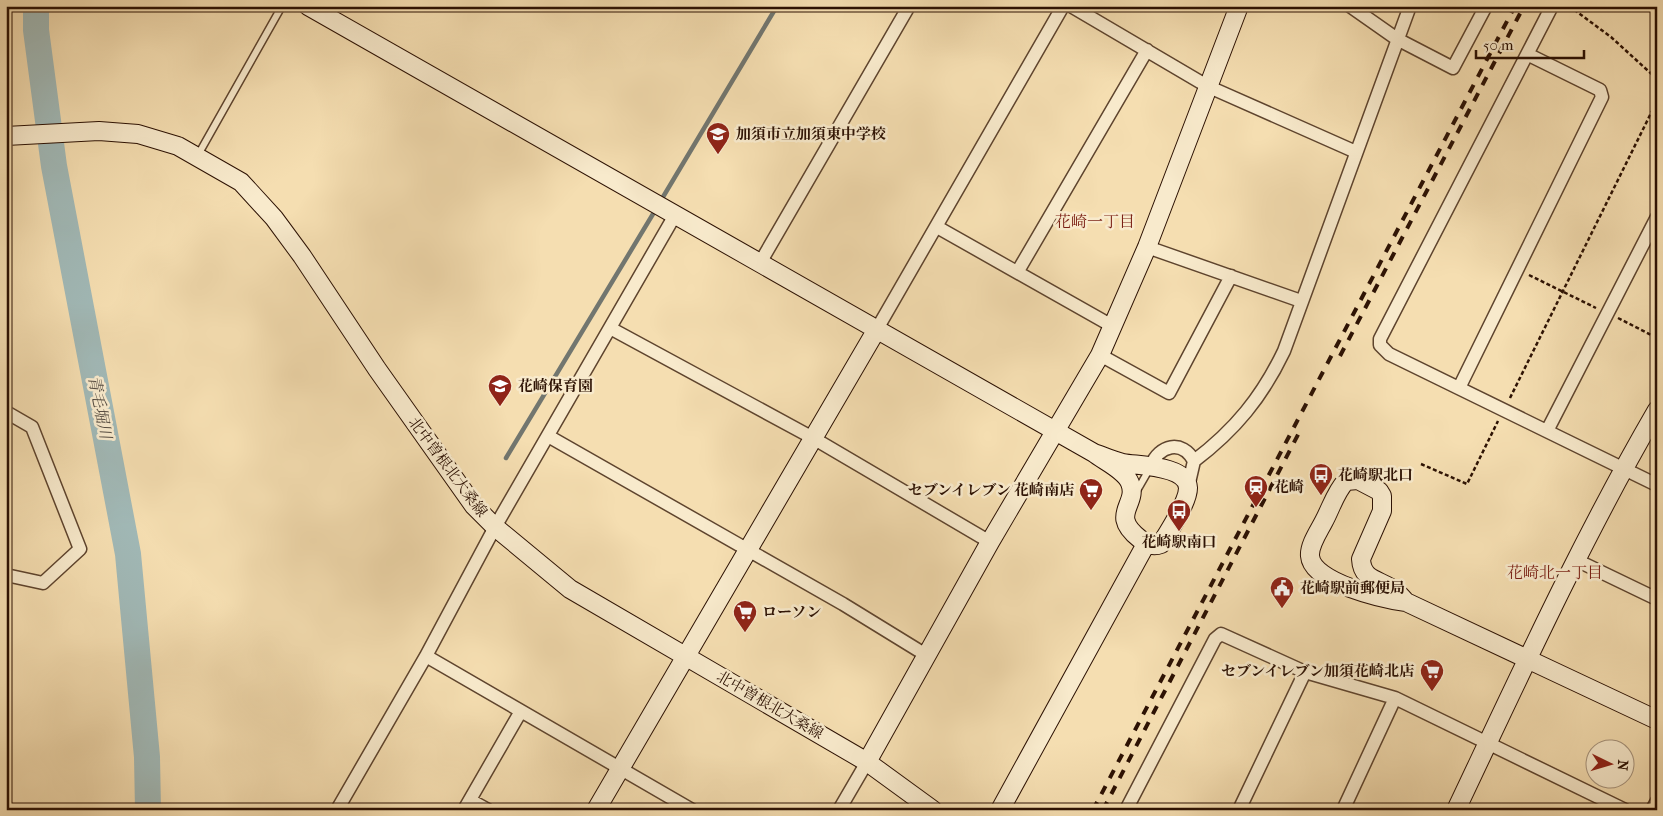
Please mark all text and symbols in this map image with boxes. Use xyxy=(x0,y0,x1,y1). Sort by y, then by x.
scale bar xyxy=(1476,28,1583,60)
text: 50 m xyxy=(1483,36,1514,54)
school or university icon: 加須市立加須東中学校 xyxy=(705,121,731,155)
place label: 加須市立加須東中学校 xyxy=(736,125,886,143)
district label: 花崎一丁目 xyxy=(1055,212,1135,231)
school or university icon: 花崎保育園 xyxy=(487,373,513,407)
water label: 青毛堀川 xyxy=(85,374,116,442)
place label: 花崎保育園 xyxy=(518,377,593,395)
street label: 北中曽根北大桑線 xyxy=(405,414,491,520)
bus stop icon: 花崎駅北口 xyxy=(1308,462,1334,496)
place label: 花崎駅北口 xyxy=(1338,466,1413,484)
station icon: 花崎 xyxy=(1243,474,1269,508)
supermarket icon: セブンイレブン 花崎南店 xyxy=(1078,477,1104,511)
place label: 花崎 xyxy=(1274,478,1304,496)
place label: セブンイレブン 花崎南店 xyxy=(908,481,1074,499)
bus stop icon: 花崎駅南口 xyxy=(1166,498,1192,532)
place label: 花崎駅南口 xyxy=(1141,533,1217,551)
district label: 花崎北一丁目 xyxy=(1507,563,1603,582)
public building icon: 花崎駅前郵便局 xyxy=(1269,575,1295,609)
place label: 花崎駅前郵便局 xyxy=(1300,579,1405,597)
supermarket icon: ローソン xyxy=(732,599,758,633)
place label: ローソン xyxy=(762,603,821,621)
supermarket icon: セブンイレブン加須花崎北店 xyxy=(1419,658,1445,692)
place label: セブンイレブン加須花崎北店 xyxy=(1221,662,1414,680)
street label: 北中曽根北大桑線 xyxy=(714,667,826,743)
north arrow xyxy=(1586,738,1636,788)
text: N xyxy=(1613,759,1631,771)

